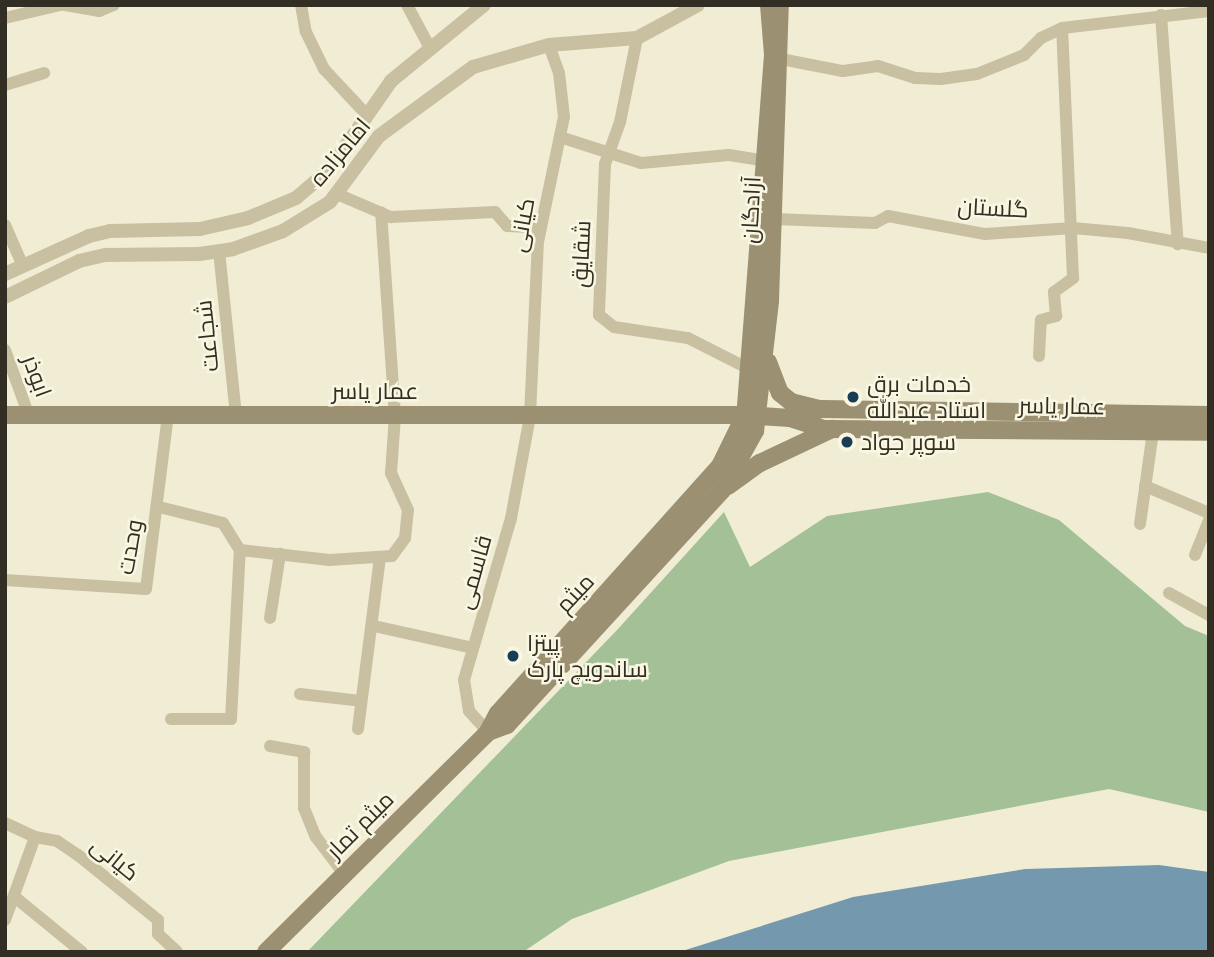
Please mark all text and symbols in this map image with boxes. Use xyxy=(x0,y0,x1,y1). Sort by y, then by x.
street label: امامزاده xyxy=(304,112,376,192)
street label: آزادگان xyxy=(735,176,767,244)
street label: گلستان xyxy=(957,192,1029,224)
street label: کیانی xyxy=(504,196,540,254)
street label: شقایق xyxy=(565,220,597,288)
street label: شجاعت xyxy=(190,299,224,373)
street label: ابوذر xyxy=(17,351,57,401)
place label: خدمات برق استاد عبدالله xyxy=(867,370,986,424)
street label: عمار یاسر xyxy=(332,377,418,405)
marker: خدمات برق استاد عبدالله xyxy=(845,389,861,405)
street label: عمار یاسر xyxy=(1018,391,1106,421)
place label: سوپر جواد xyxy=(861,428,956,456)
marker: سوپر جواد xyxy=(839,434,855,450)
street label: وحدت xyxy=(112,517,148,577)
street label: قاسمی xyxy=(450,532,498,612)
street label: میثم xyxy=(550,568,600,618)
place label: پیتزا ساندویچ پارک xyxy=(527,629,648,683)
marker: پیتزا ساندویچ پارک xyxy=(505,648,521,664)
street label: میثم تمار xyxy=(320,785,400,865)
street label: کیانی xyxy=(85,831,145,887)

